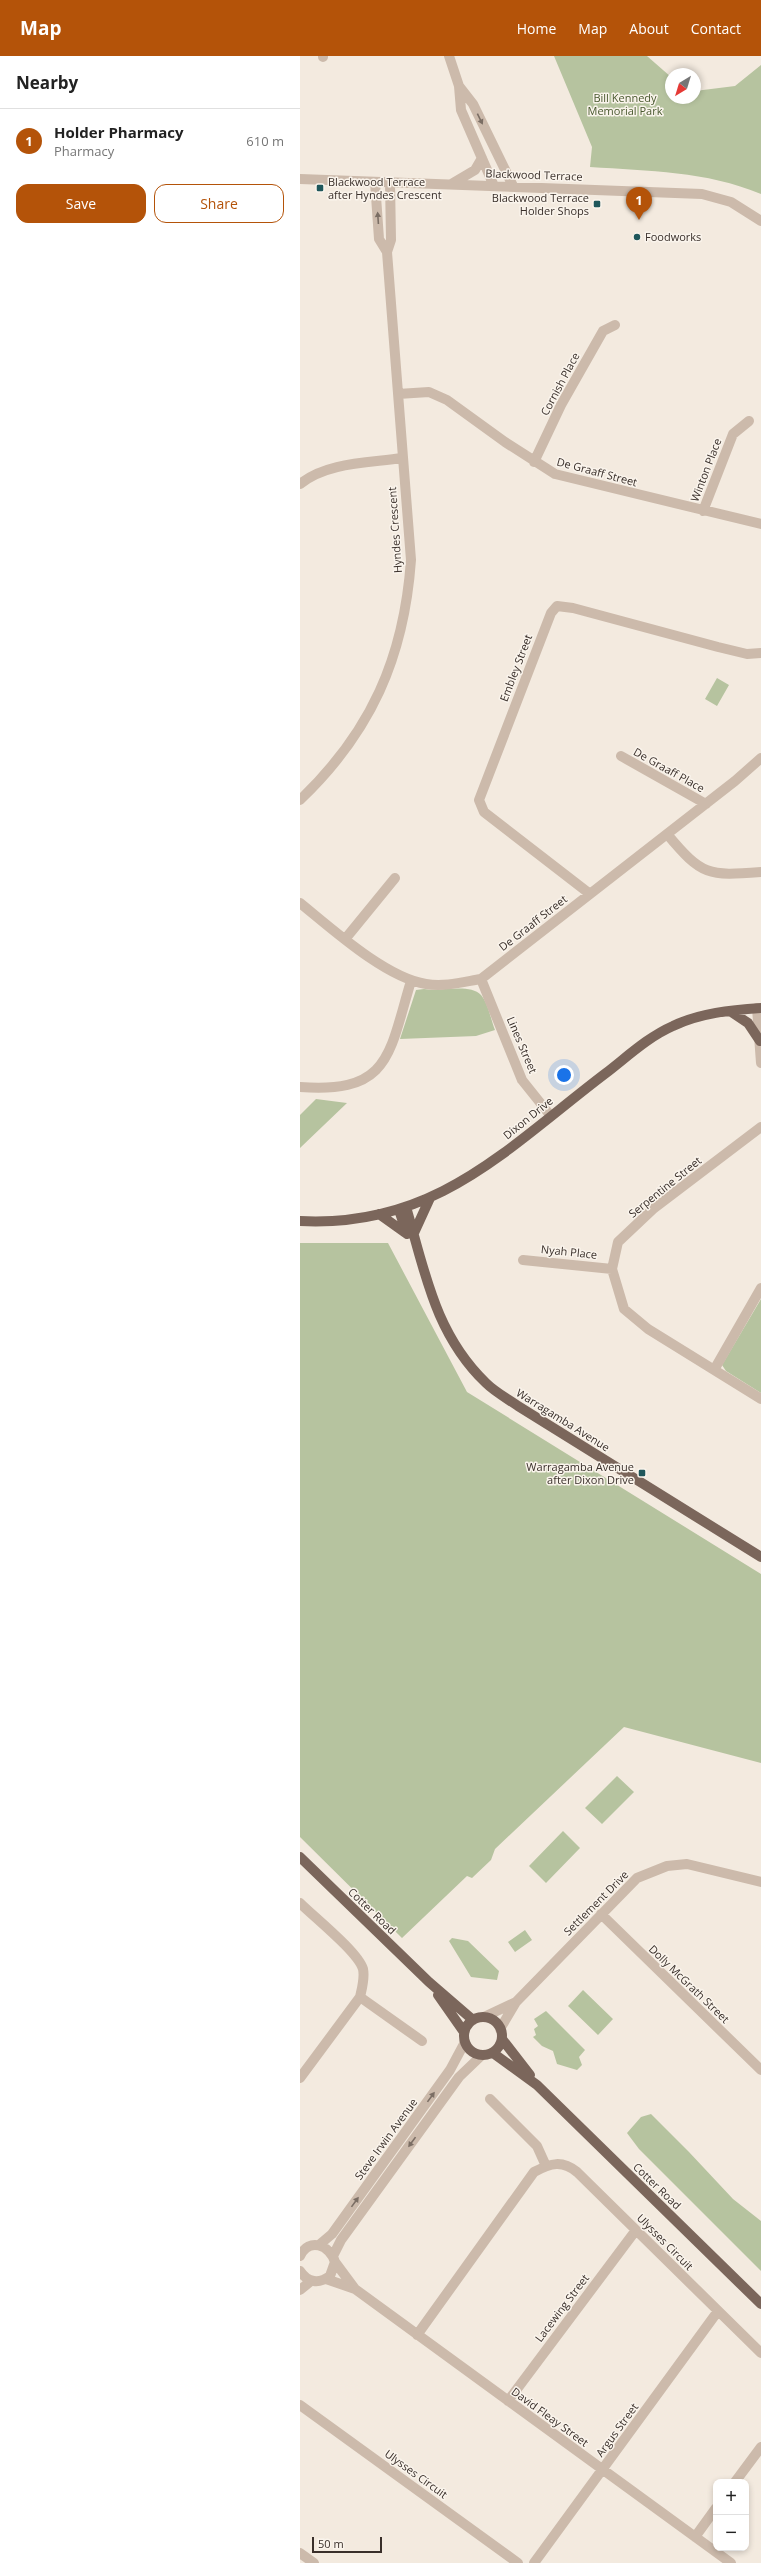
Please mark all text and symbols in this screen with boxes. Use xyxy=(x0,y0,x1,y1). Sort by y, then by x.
text: Map xyxy=(20,15,61,41)
text: Home xyxy=(517,19,556,38)
text: Map xyxy=(578,19,607,38)
text: About xyxy=(629,19,669,38)
text: Contact xyxy=(691,19,741,38)
north arrow xyxy=(665,68,701,104)
text: Nearby xyxy=(16,71,78,94)
park label: Bill Kennedy Memorial Park xyxy=(588,90,663,118)
one-way arrow xyxy=(477,113,483,124)
text: Holder Pharmacy xyxy=(54,122,184,142)
text: 1 xyxy=(25,132,33,150)
text: 610 m xyxy=(246,132,284,150)
text: Pharmacy xyxy=(54,142,114,160)
street label: Blackwood Terrace xyxy=(485,165,583,184)
place label: Blackwood Terrace after Hyndes Crescent xyxy=(328,174,442,202)
marker: Blackwood Terrace after Hyndes Crescent xyxy=(315,183,325,193)
button: Save xyxy=(16,184,146,223)
button: Share xyxy=(154,184,284,223)
pin: 1 xyxy=(626,187,652,220)
place label: Blackwood Terrace Holder Shops xyxy=(492,190,589,218)
marker: Blackwood Terrace Holder Shops xyxy=(592,199,602,209)
one-way arrow xyxy=(374,212,381,224)
place label: Foodworks xyxy=(645,229,701,244)
marker: Foodworks xyxy=(632,232,642,242)
street label: Cornish Place xyxy=(537,350,582,418)
street label: Winton Place xyxy=(687,436,725,504)
street label: De Graaff Street xyxy=(555,454,639,489)
street label: Hyndes Crescent xyxy=(384,486,405,574)
street label: Embley Street xyxy=(496,632,535,704)
street label: De Graaff Place xyxy=(631,744,707,795)
street label: De Graaff Street xyxy=(495,891,570,954)
street label: Lines Street xyxy=(504,1014,541,1076)
your location xyxy=(554,1065,574,1085)
street label: Dixon Drive xyxy=(500,1093,556,1142)
street label: Serpentine Street xyxy=(625,1153,704,1221)
street label: Nyah Place xyxy=(540,1241,598,1262)
street label: Warragamba Avenue xyxy=(514,1385,613,1454)
place label: Warragamba Avenue after Dixon Drive xyxy=(526,1459,634,1487)
marker: Warragamba Avenue after Dixon Drive xyxy=(637,1468,647,1478)
street label: Settlement Drive xyxy=(560,1867,631,1938)
street label: Cotter Road xyxy=(345,1884,400,1937)
street label: Dolly McGrath Street xyxy=(646,1941,733,2026)
one-way arrow xyxy=(427,2091,435,2102)
street label: Steve Irwin Avenue xyxy=(351,2095,420,2183)
one-way arrow xyxy=(408,2137,416,2148)
street label: Cotter Road xyxy=(630,2159,685,2212)
one-way arrow xyxy=(351,2197,359,2207)
street label: Ulysses Circuit xyxy=(634,2210,697,2273)
street label: Lacewing Street xyxy=(531,2271,592,2345)
street label: David Fleay Street xyxy=(509,2384,592,2450)
street label: Argus Street xyxy=(592,2400,641,2460)
street label: Ulysses Circuit xyxy=(382,2446,451,2501)
map controls xyxy=(713,2479,749,2551)
button: + xyxy=(713,2479,749,2515)
button: − xyxy=(713,2515,749,2551)
scale bar xyxy=(312,2535,382,2554)
text: 50 m xyxy=(318,2536,344,2551)

